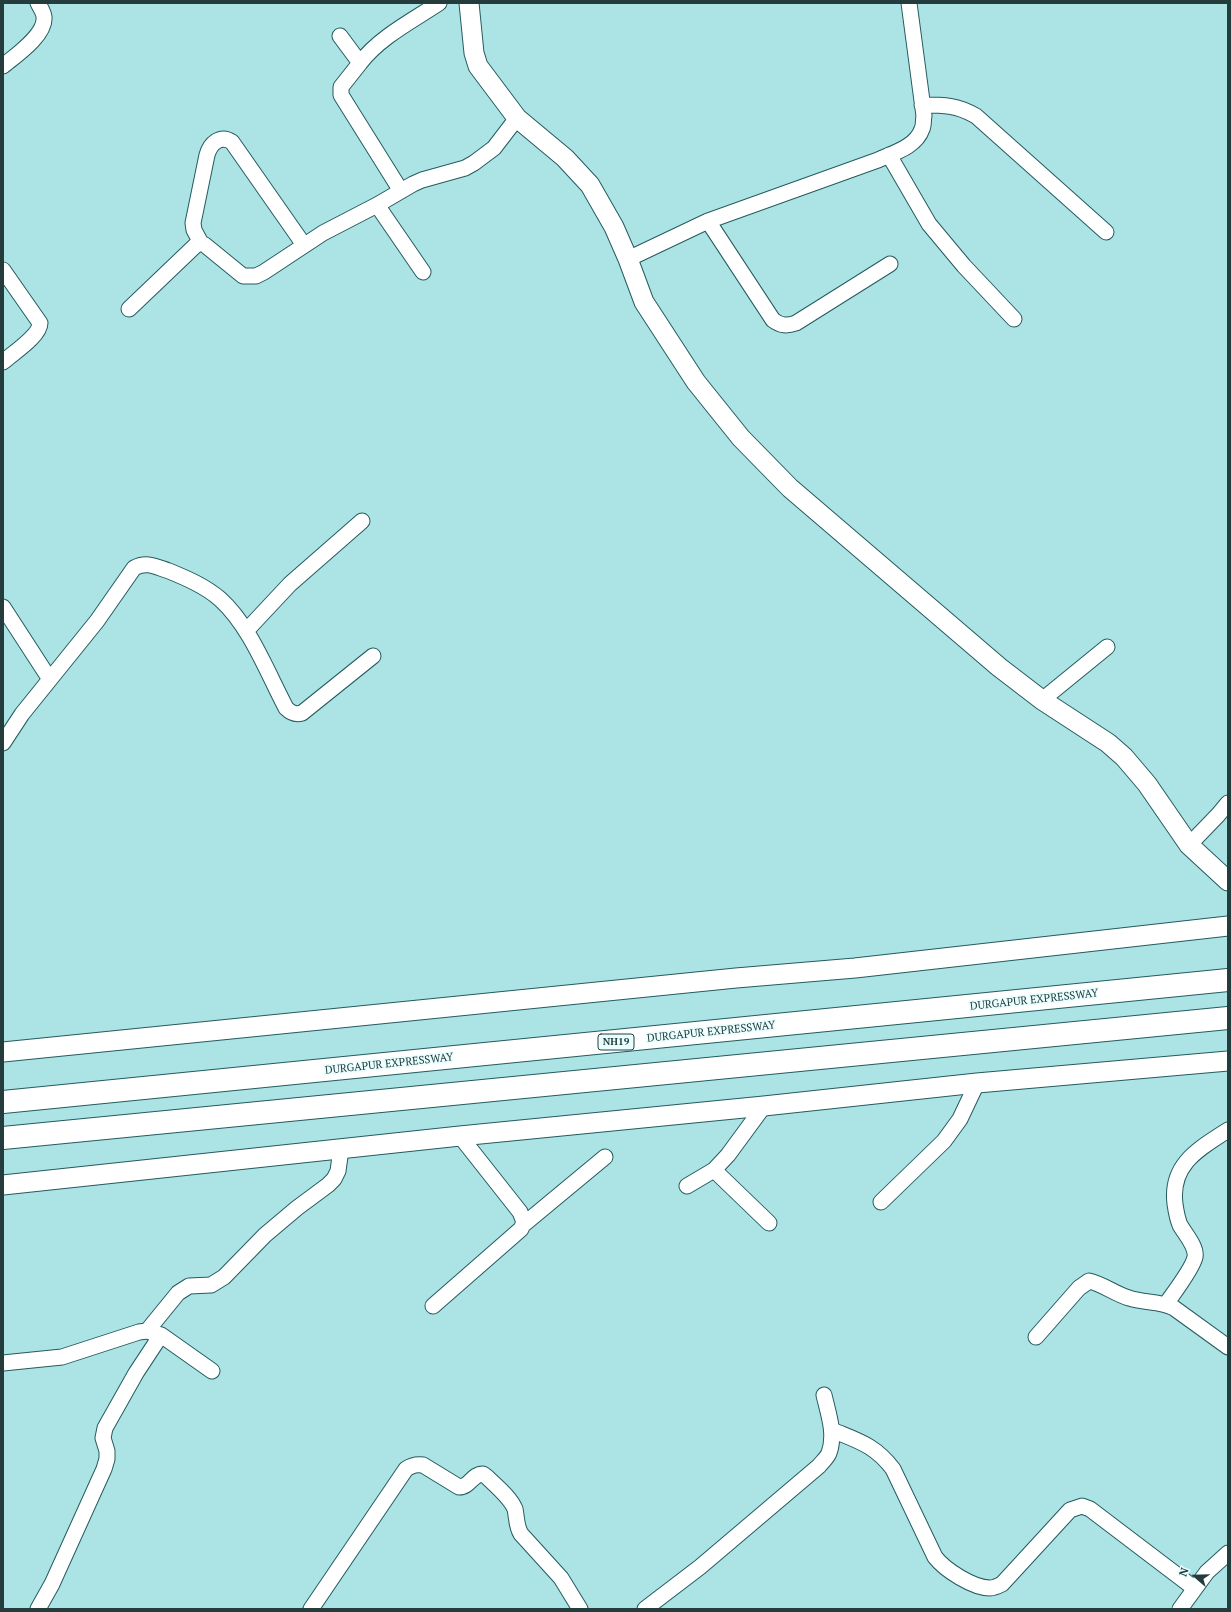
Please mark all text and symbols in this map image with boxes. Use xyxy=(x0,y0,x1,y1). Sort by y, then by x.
street label: DURGAPUR EXPRESSWAY xyxy=(969,987,1099,1013)
street label: DURGAPUR EXPRESSWAY xyxy=(646,1019,776,1045)
road number: NH19 xyxy=(598,1034,634,1050)
street label: DURGAPUR EXPRESSWAY xyxy=(324,1051,454,1077)
north arrow xyxy=(1175,1556,1215,1596)
text: N xyxy=(1176,1566,1192,1578)

